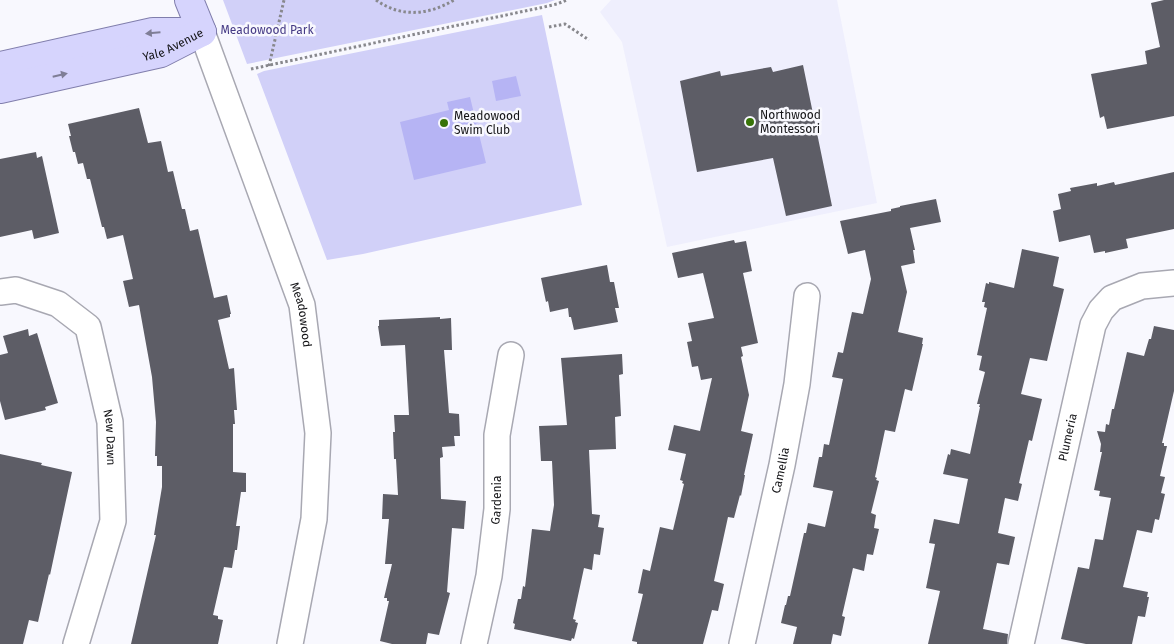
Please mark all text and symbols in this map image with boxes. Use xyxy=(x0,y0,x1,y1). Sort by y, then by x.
park label: Meadowood Park xyxy=(220,23,314,37)
street label: Yale Avenue xyxy=(141,26,206,64)
one-way arrow xyxy=(145,29,161,37)
one-way arrow xyxy=(53,71,68,79)
place label: Northwood Montessori xyxy=(760,108,821,136)
place label: Meadowood Swim Club xyxy=(454,109,520,137)
marker: Northwood Montessori xyxy=(744,116,756,128)
marker: Meadowood Swim Club xyxy=(438,117,450,129)
street label: Meadowood xyxy=(287,280,314,348)
street label: New Dawn xyxy=(100,408,118,466)
street label: Plumeria xyxy=(1055,412,1080,463)
street label: Camellia xyxy=(769,446,792,495)
street label: Gardenia xyxy=(488,476,504,525)

